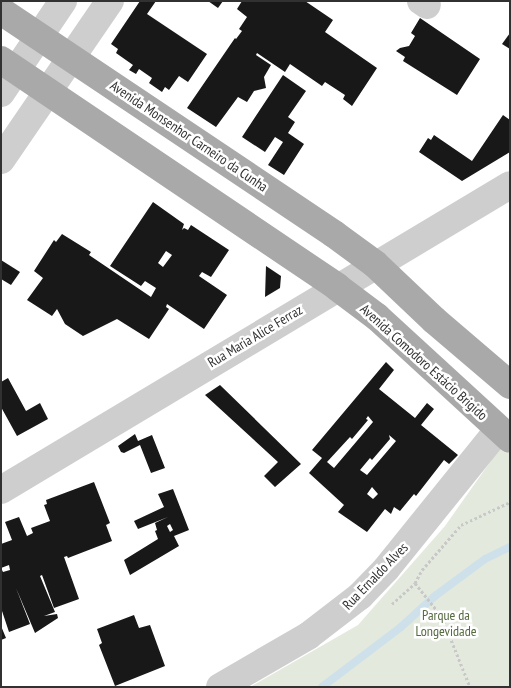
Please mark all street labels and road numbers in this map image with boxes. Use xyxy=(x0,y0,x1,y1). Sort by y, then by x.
street label: Avenida Monsenhor Carneiro da Cunha xyxy=(107,77,271,195)
street label: Avenida Comodoro Estácio Brigido xyxy=(357,300,491,424)
street label: Rua Maria Alice Ferraz xyxy=(205,301,305,371)
street label: Rua Ernaldo Alves xyxy=(339,539,411,613)

